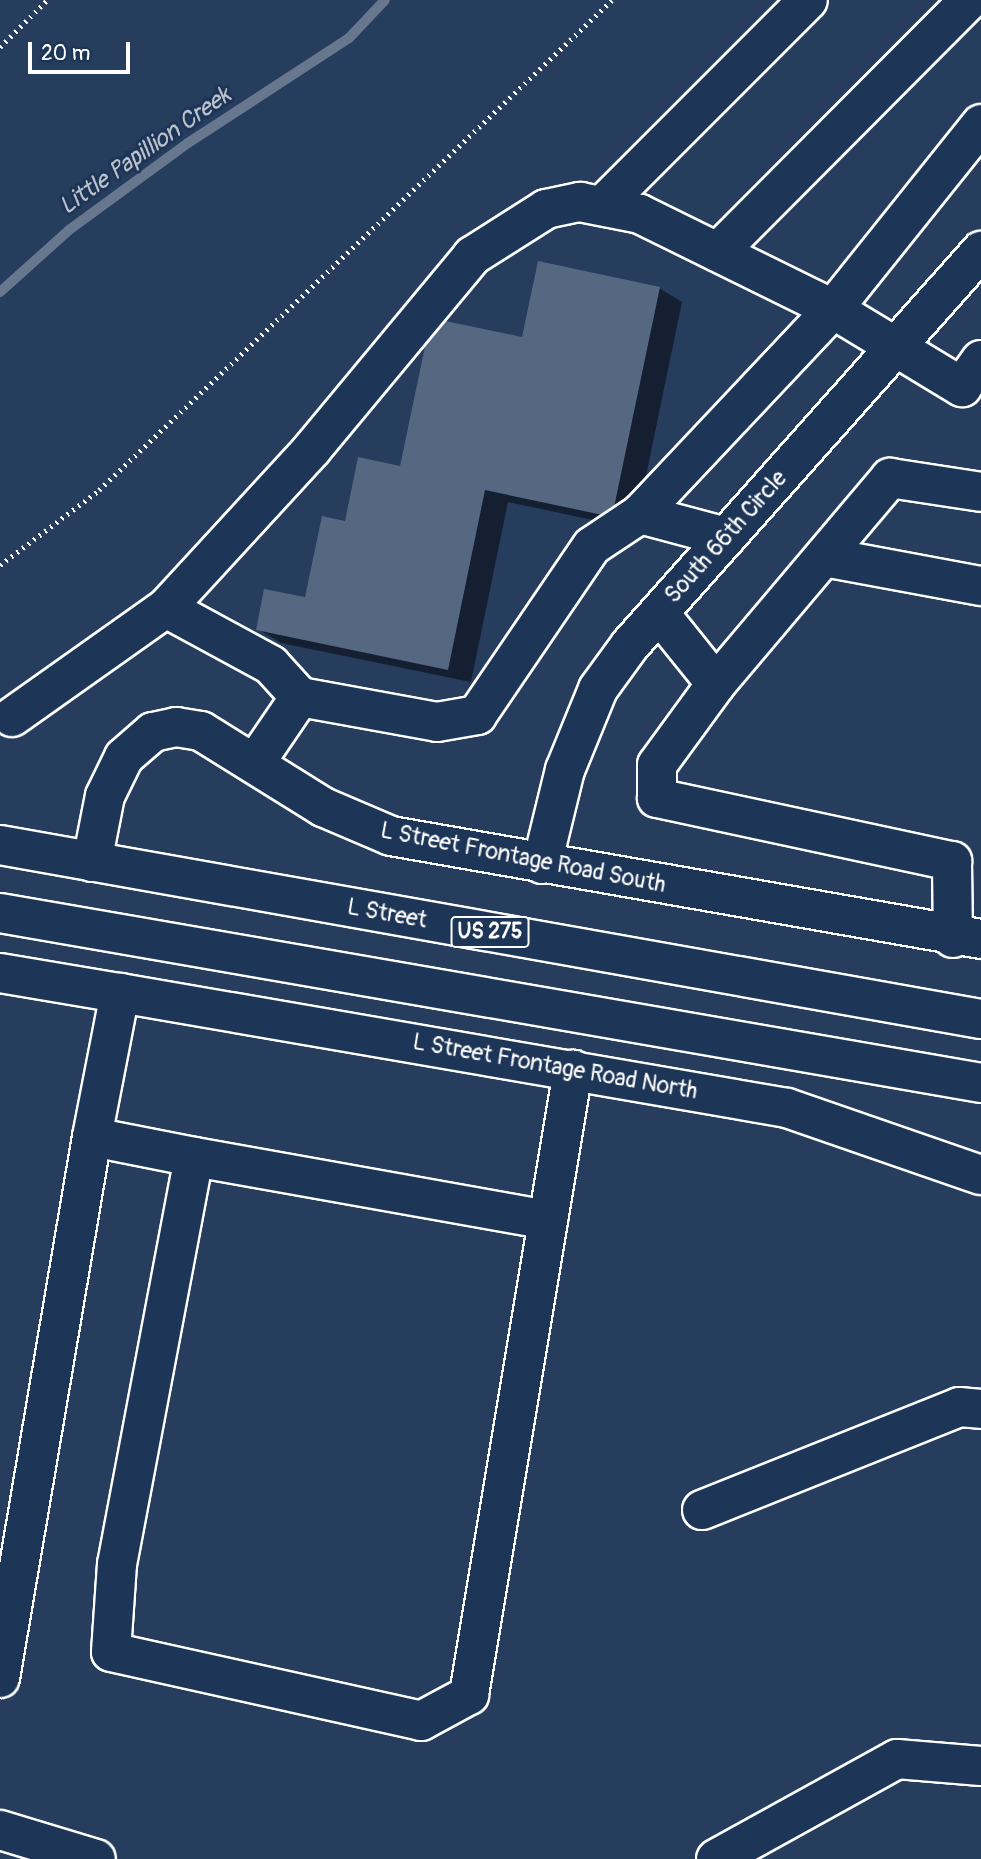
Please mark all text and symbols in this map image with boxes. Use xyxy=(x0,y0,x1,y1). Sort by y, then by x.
scale bar xyxy=(32,28,133,72)
text: 20 m xyxy=(41,40,90,67)
water label: Little Papillion Creek xyxy=(54,81,236,221)
street label: South 66th Circle xyxy=(659,465,793,609)
street label: L Street Frontage Road South xyxy=(378,817,668,899)
street label: L Street xyxy=(345,893,429,935)
road number: US 275 xyxy=(450,914,530,950)
street label: L Street Frontage Road North xyxy=(411,1028,699,1106)

